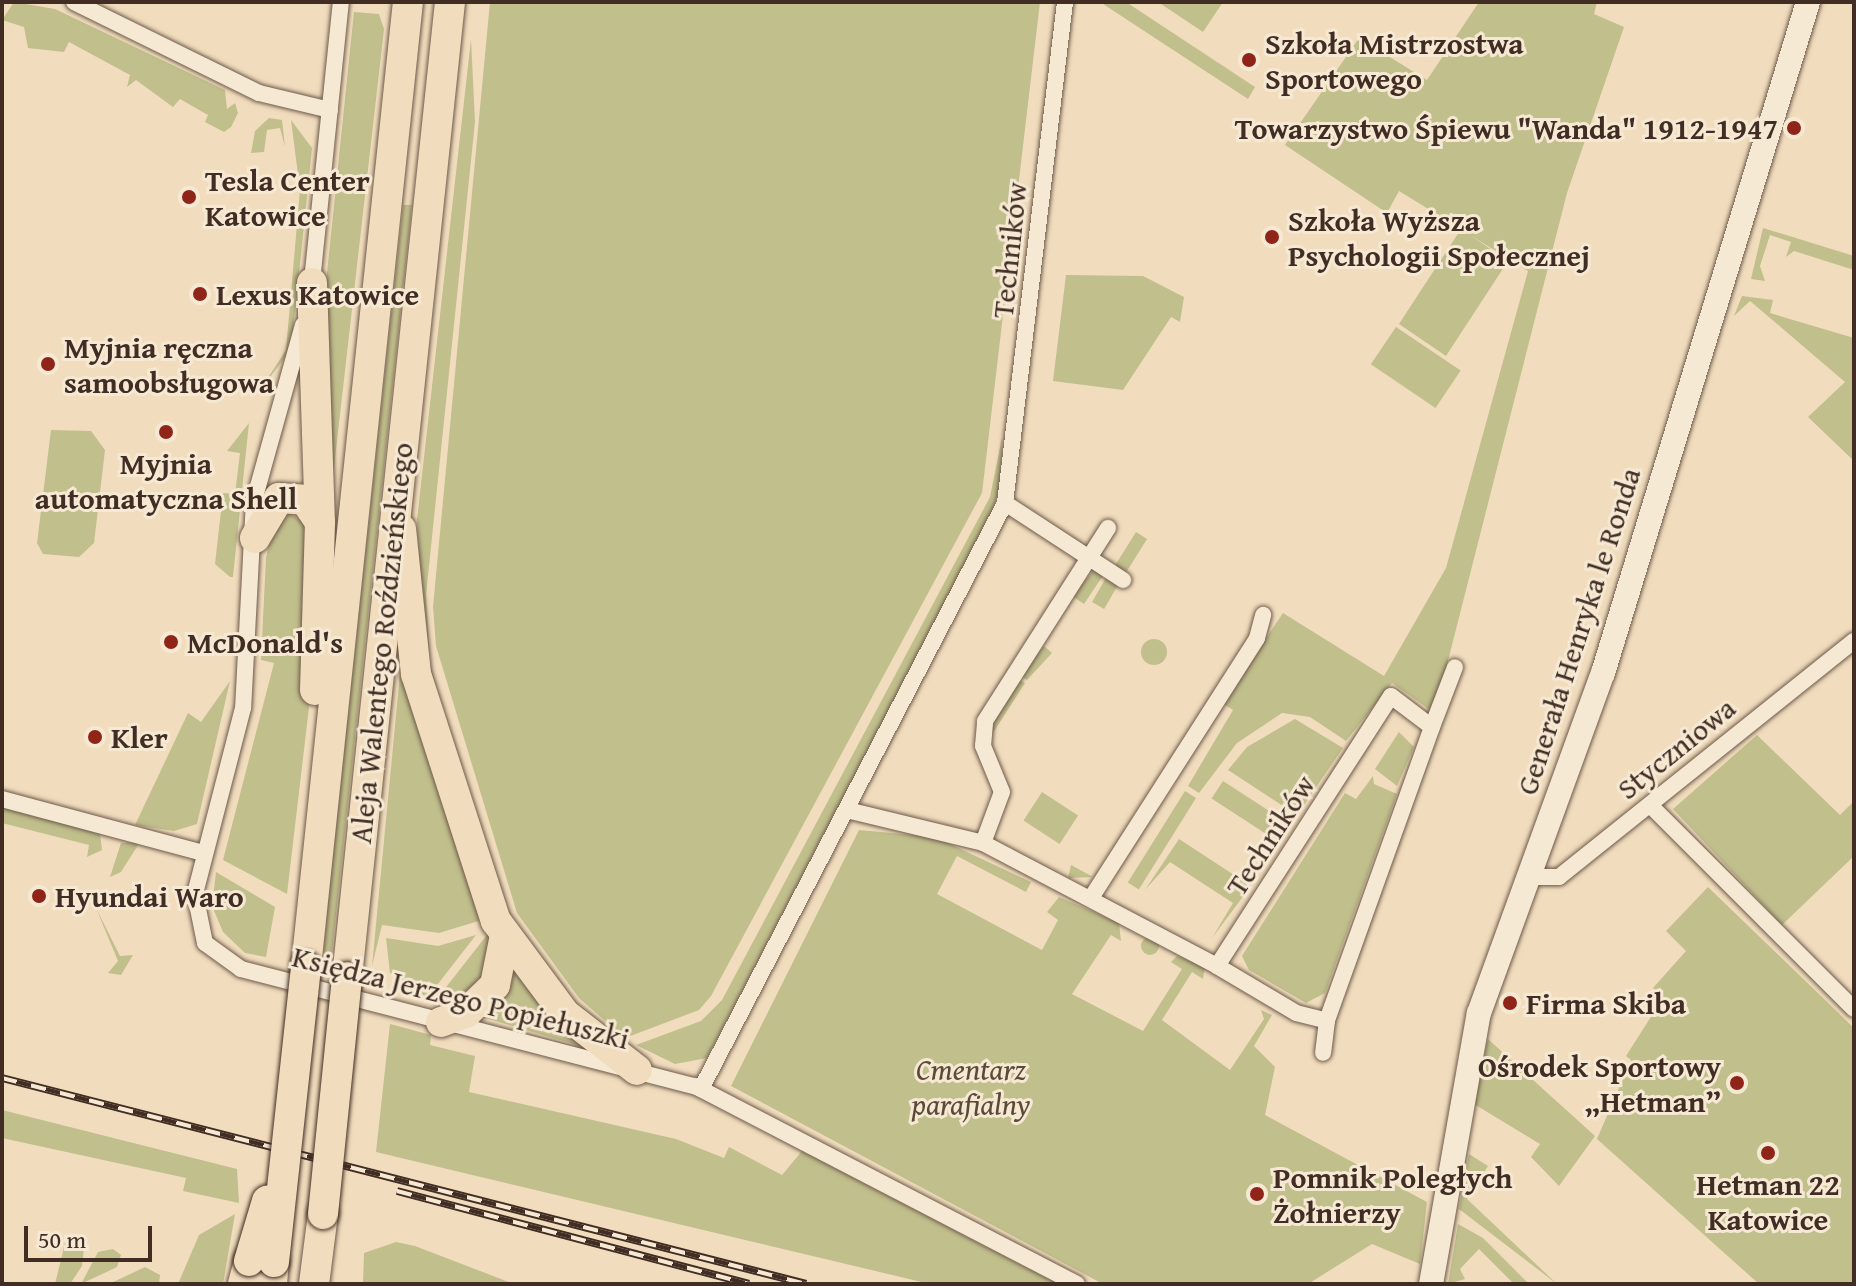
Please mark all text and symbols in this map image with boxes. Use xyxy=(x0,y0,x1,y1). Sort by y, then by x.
place label: Szkoła Mistrzostwa Sportowego xyxy=(1265,25,1524,96)
marker: Szkoła Mistrzostwa Sportowego xyxy=(1240,51,1258,69)
place label: Towarzystwo Śpiewu "Wanda" 1912-1947 xyxy=(1235,110,1778,146)
marker: Towarzystwo Śpiewu "Wanda" 1912-1947 xyxy=(1785,119,1803,137)
place label: Tesla Center Katowice xyxy=(205,162,370,232)
street label: Techników xyxy=(984,180,1034,320)
marker: Tesla Center Katowice xyxy=(180,188,198,206)
place label: Szkoła Wyższa Psychologii Społecznej xyxy=(1288,202,1590,272)
marker: Szkoła Wyższa Psychologii Społecznej xyxy=(1263,228,1281,246)
place label: Lexus Katowice xyxy=(216,276,419,312)
marker: Lexus Katowice xyxy=(191,285,209,303)
place label: Myjnia ręczna samoobsługowa xyxy=(64,329,274,400)
marker: Myjnia ręczna samoobsługowa xyxy=(39,355,57,373)
marker: Myjnia automatyczna Shell xyxy=(157,423,175,441)
street label: Aleja Walentego Roździeńskiego xyxy=(342,441,420,845)
place label: Myjnia automatyczna Shell xyxy=(35,445,297,516)
street label: Generała Henryka le Ronda xyxy=(1508,463,1648,799)
place label: McDonald's xyxy=(187,624,343,660)
marker: McDonald's xyxy=(162,633,180,651)
street label: Styczniowa xyxy=(1610,689,1742,807)
place label: Kler xyxy=(111,719,168,755)
marker: Kler xyxy=(86,728,104,746)
street label: Techników xyxy=(1218,768,1322,902)
place label: Hyundai Waro xyxy=(55,878,244,914)
marker: Hyundai Waro xyxy=(30,887,48,905)
street label: Księdza Jerzego Popiełuszki xyxy=(289,938,633,1056)
place label: Firma Skiba xyxy=(1526,985,1686,1021)
marker: Firma Skiba xyxy=(1501,994,1519,1012)
place label: Ośrodek Sportowy „Hetman” xyxy=(1478,1048,1721,1118)
park label: Cmentarz parafialny xyxy=(912,1051,1030,1122)
marker: Ośrodek Sportowy „Hetman” xyxy=(1728,1074,1746,1092)
marker: Hetman 22 Katowice xyxy=(1759,1144,1777,1162)
place label: Pomnik Poległych Żołnierzy xyxy=(1273,1159,1512,1230)
place label: Hetman 22 Katowice xyxy=(1696,1166,1840,1236)
marker: Pomnik Poległych Żołnierzy xyxy=(1248,1185,1266,1203)
scale bar xyxy=(28,1210,156,1260)
text: 50 m xyxy=(38,1222,86,1257)

